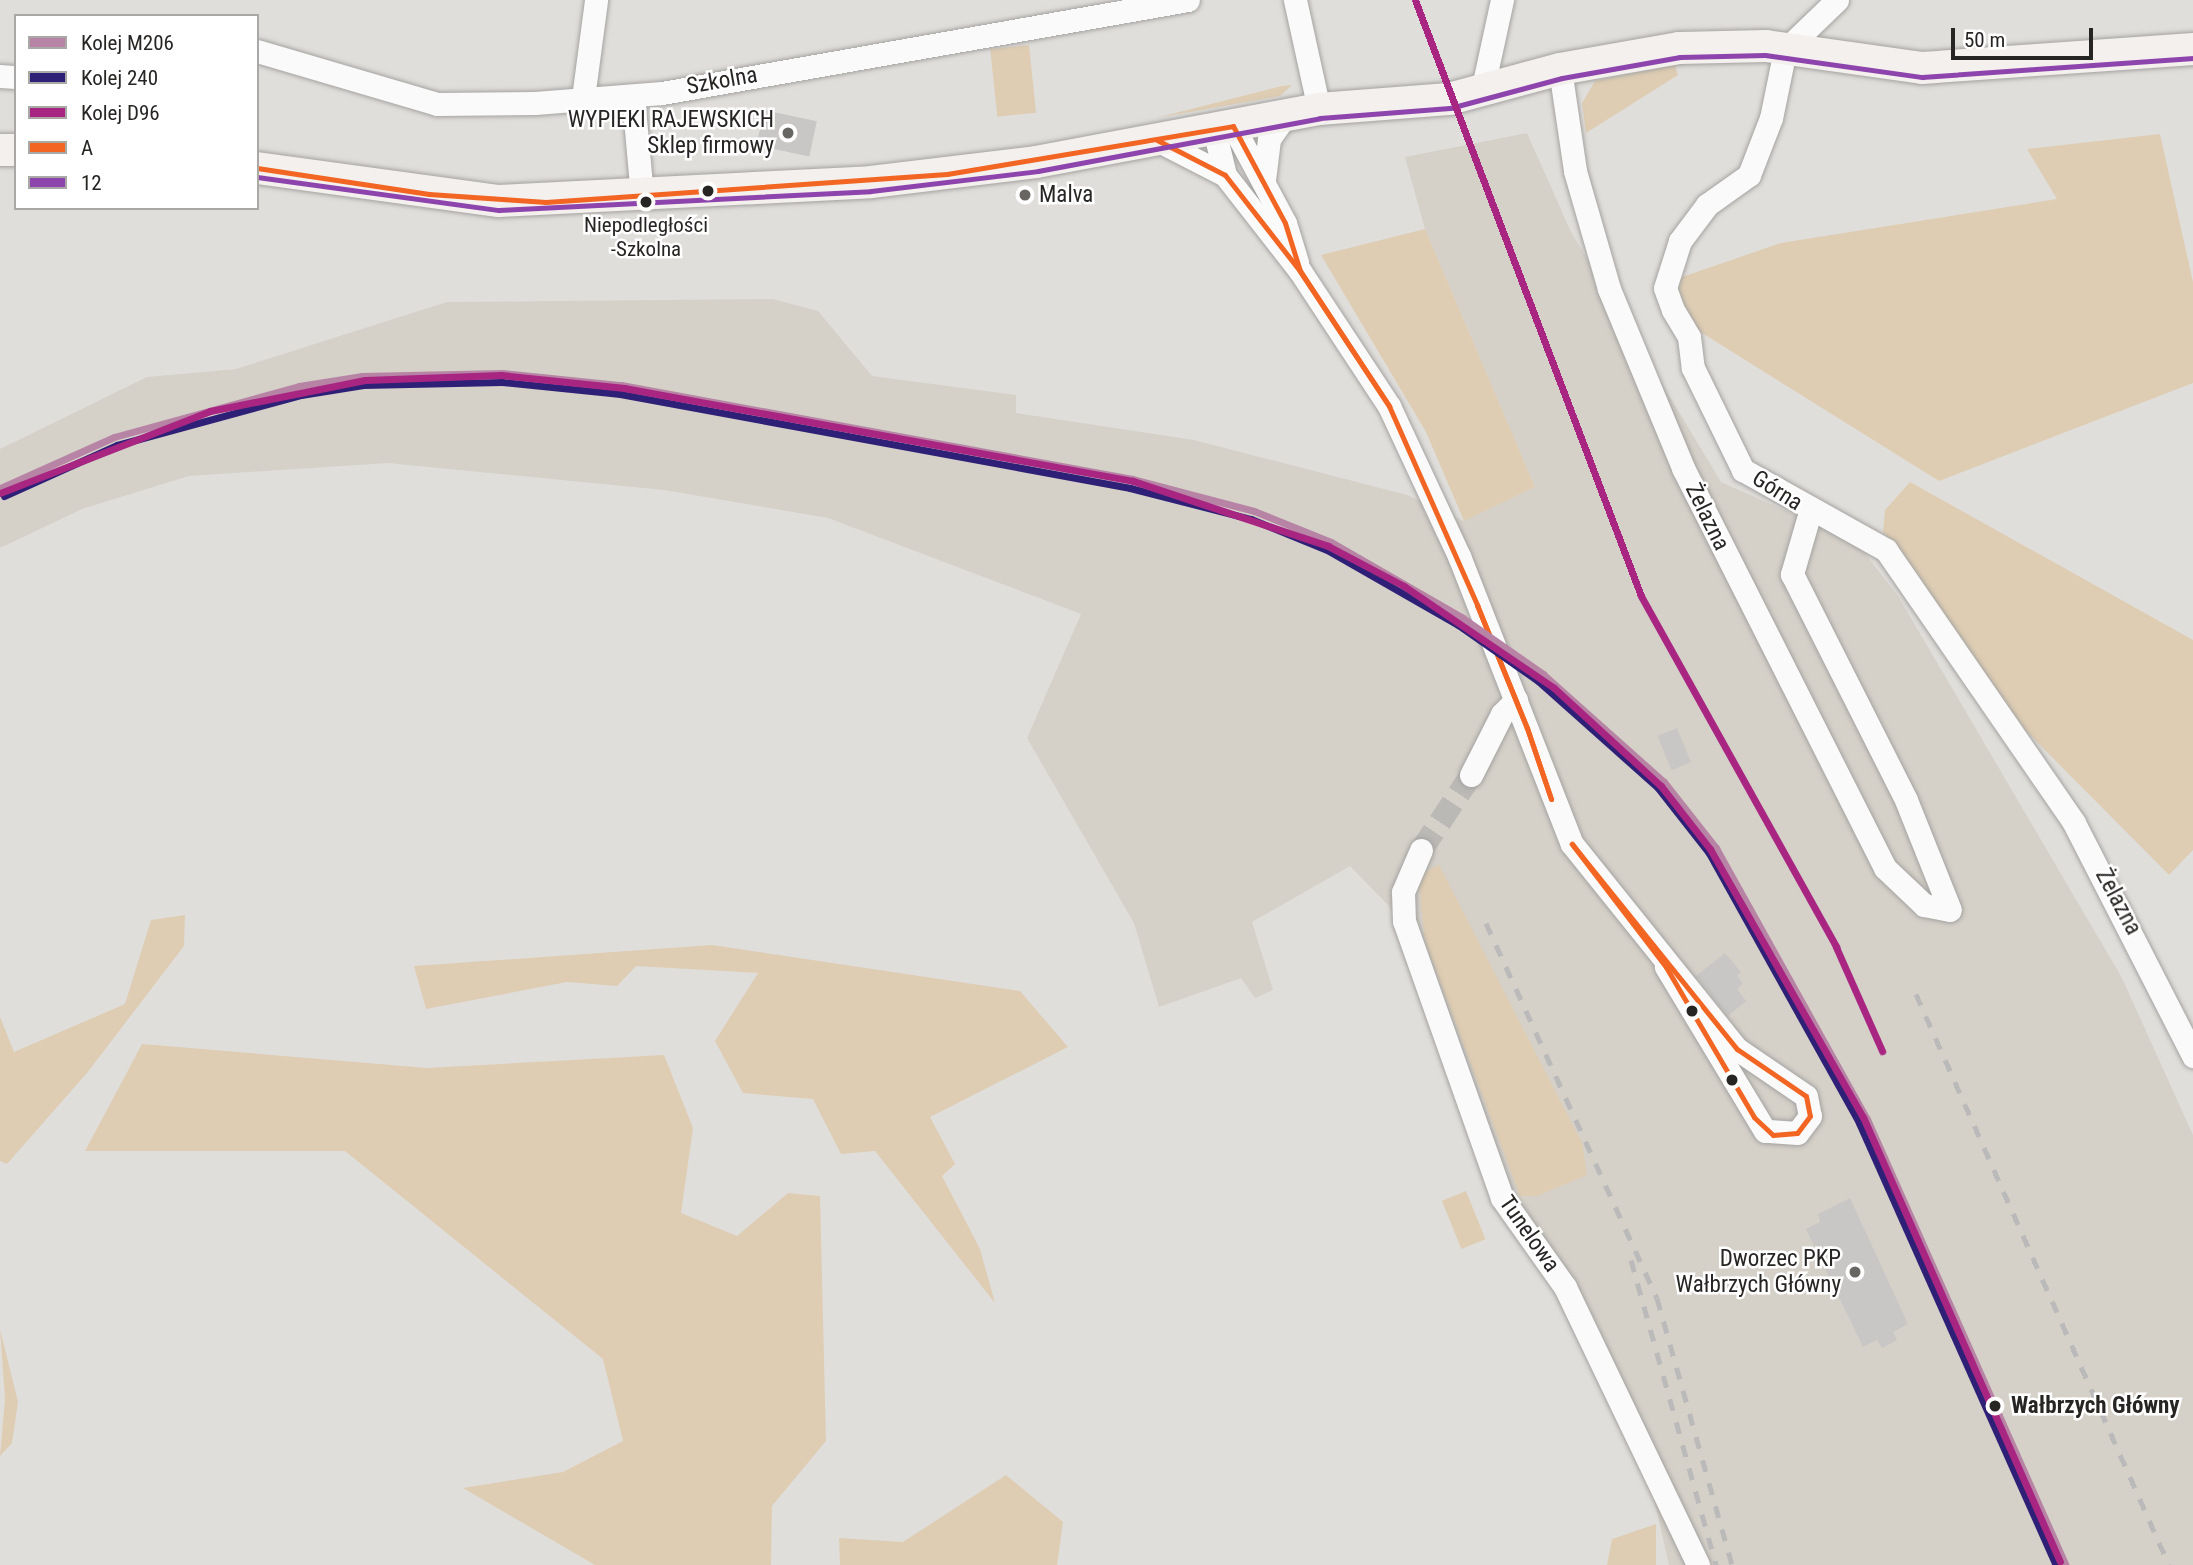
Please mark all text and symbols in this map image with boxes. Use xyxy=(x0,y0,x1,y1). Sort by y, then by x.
legend xyxy=(14,14,259,210)
scale bar xyxy=(1955,14,2097,58)
text: 50 m xyxy=(1964,28,2005,52)
text: Kolej M206 xyxy=(81,31,174,55)
street label: Szkolna xyxy=(684,61,760,101)
text: Kolej 240 xyxy=(81,66,158,90)
text: Kolej D96 xyxy=(81,101,160,125)
place label: WYPIEKI RAJEWSKICH Sklep firmowy xyxy=(568,106,774,160)
marker: WYPIEKI RAJEWSKICH Sklep firmowy xyxy=(780,125,796,141)
text: A xyxy=(81,136,93,160)
text: 12 xyxy=(81,171,102,195)
place label: Malva xyxy=(1039,181,1093,209)
unlabelled marker xyxy=(701,184,715,198)
marker: Malva xyxy=(1017,187,1033,203)
marker: Niepodległości -Szkolna xyxy=(639,195,653,209)
place label: Niepodległości -Szkolna xyxy=(584,212,708,262)
street label: Górna xyxy=(1747,465,1807,517)
street label: Żelazna xyxy=(1679,479,1735,555)
street label: Żelazna xyxy=(2089,864,2147,940)
unlabelled marker xyxy=(1685,1004,1699,1018)
unlabelled marker xyxy=(1725,1073,1739,1087)
street label: Tunelowa xyxy=(1493,1191,1565,1277)
place label: Dworzec PKP Wałbrzych Główny xyxy=(1676,1245,1841,1299)
marker: Dworzec PKP Wałbrzych Główny xyxy=(1847,1264,1863,1280)
place label: Wałbrzych Główny xyxy=(2011,1392,2180,1420)
marker: Wałbrzych Główny xyxy=(1985,1396,2005,1416)

